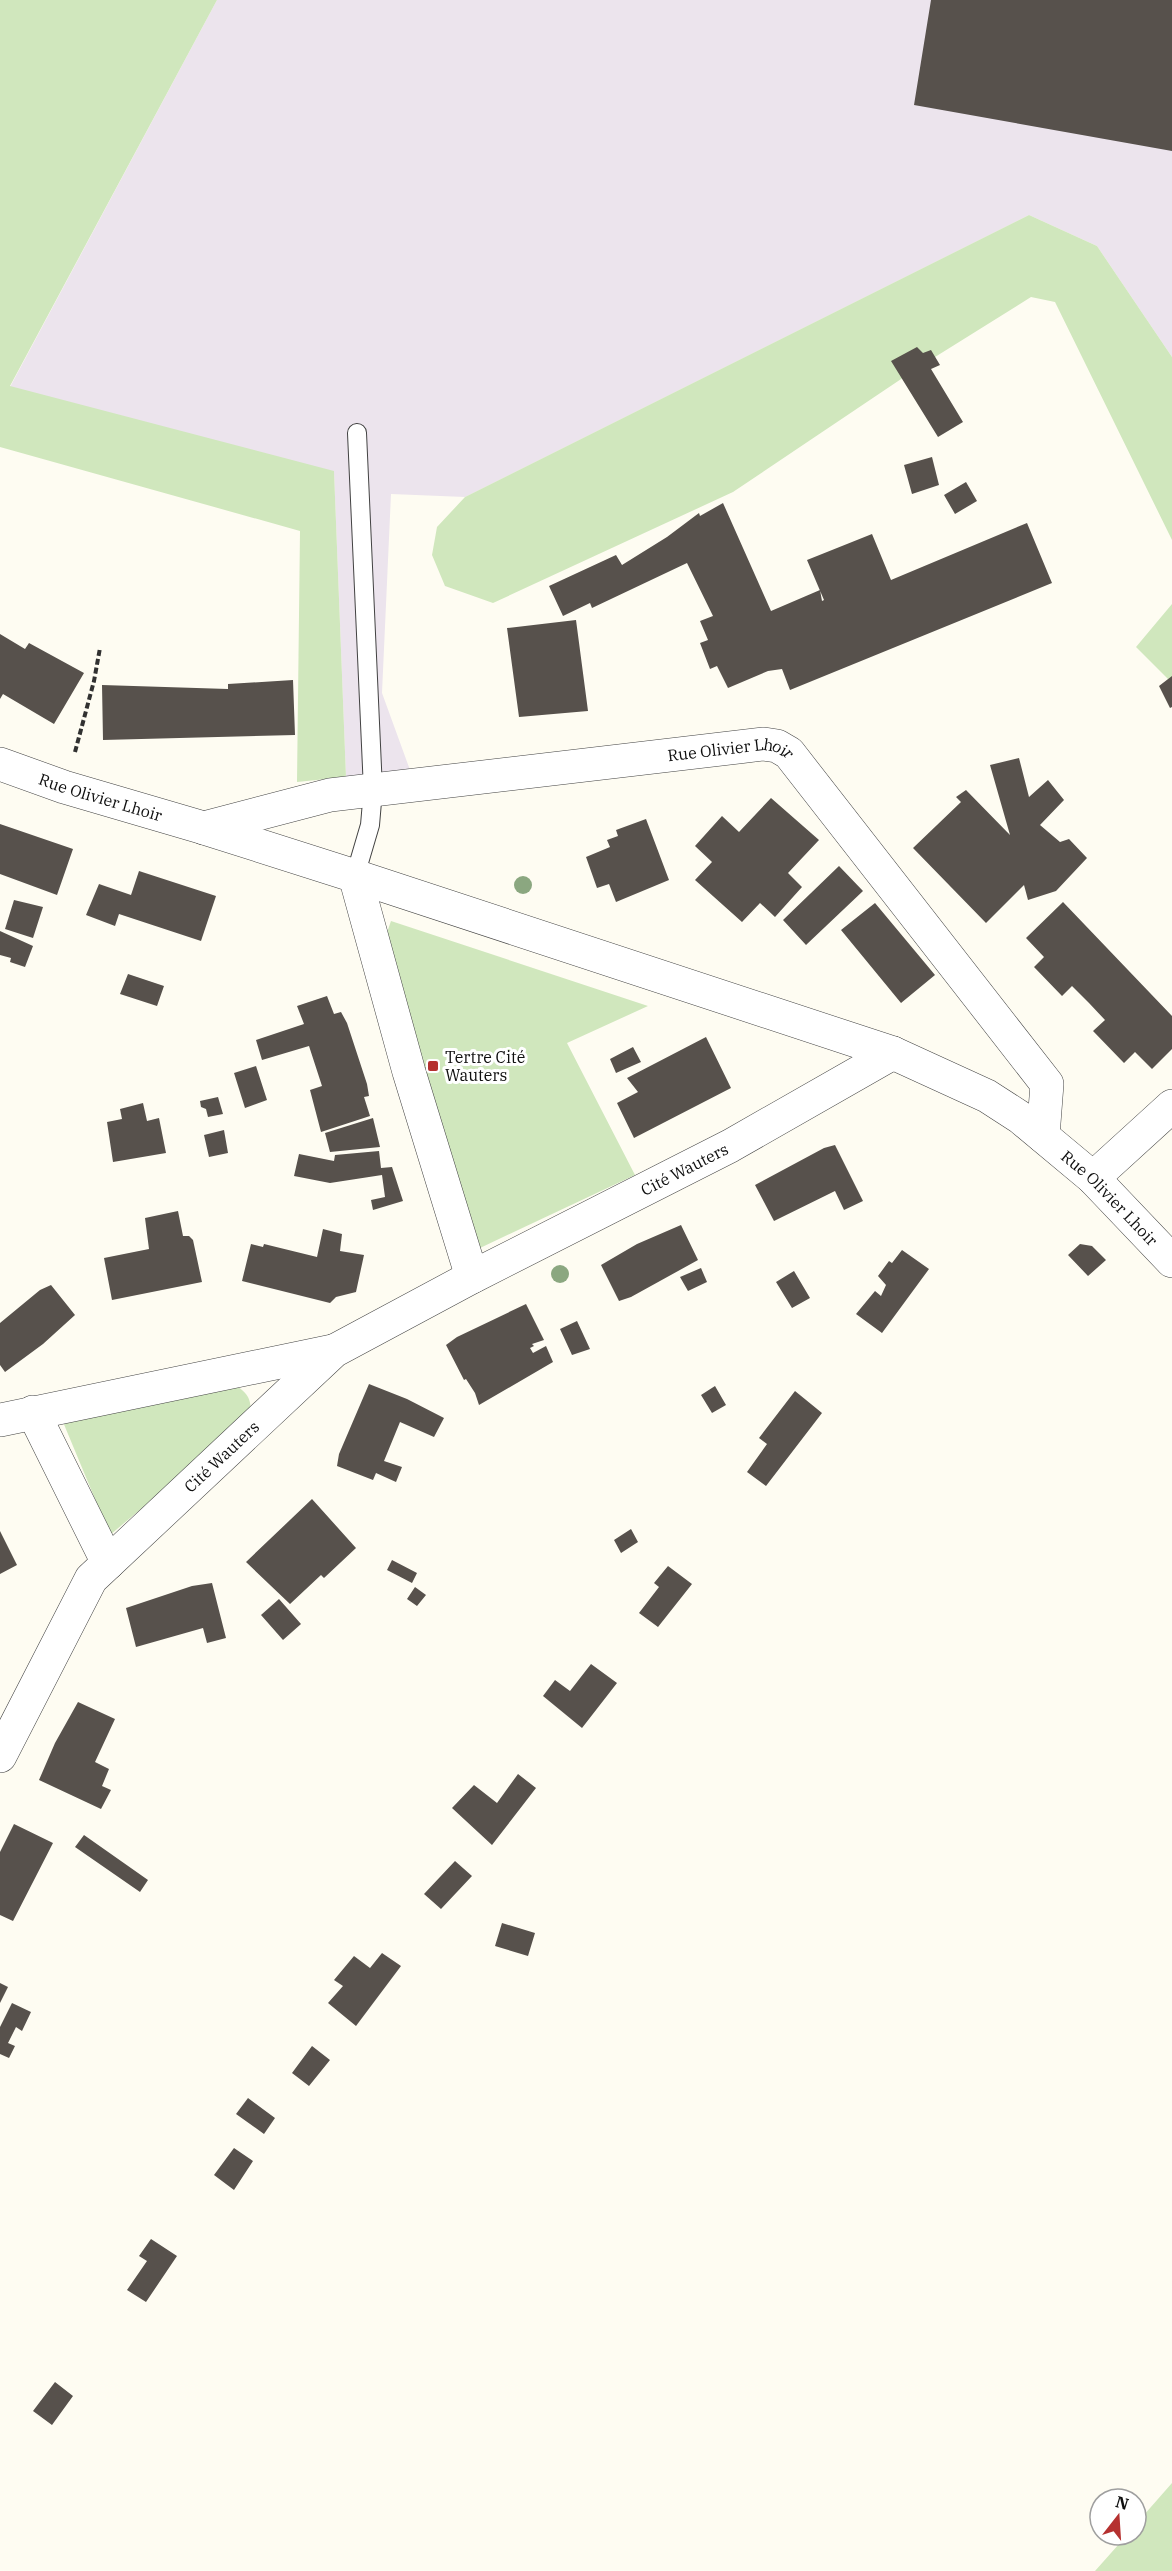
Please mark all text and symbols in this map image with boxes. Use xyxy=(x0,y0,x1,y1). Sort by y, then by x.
street label: Rue Olivier Lhoir xyxy=(666,734,799,765)
street label: Rue Olivier Lhoir xyxy=(36,769,165,825)
place label: Tertre Cité Wauters xyxy=(445,1047,525,1085)
marker: Tertre Cité Wauters xyxy=(426,1059,440,1073)
street label: Cité Wauters xyxy=(637,1139,732,1200)
street label: Rue Olivier Lhoir xyxy=(1057,1146,1162,1250)
street label: Cité Wauters xyxy=(180,1417,263,1497)
north arrow xyxy=(1088,2487,1148,2547)
text: N xyxy=(1113,2491,1131,2514)

